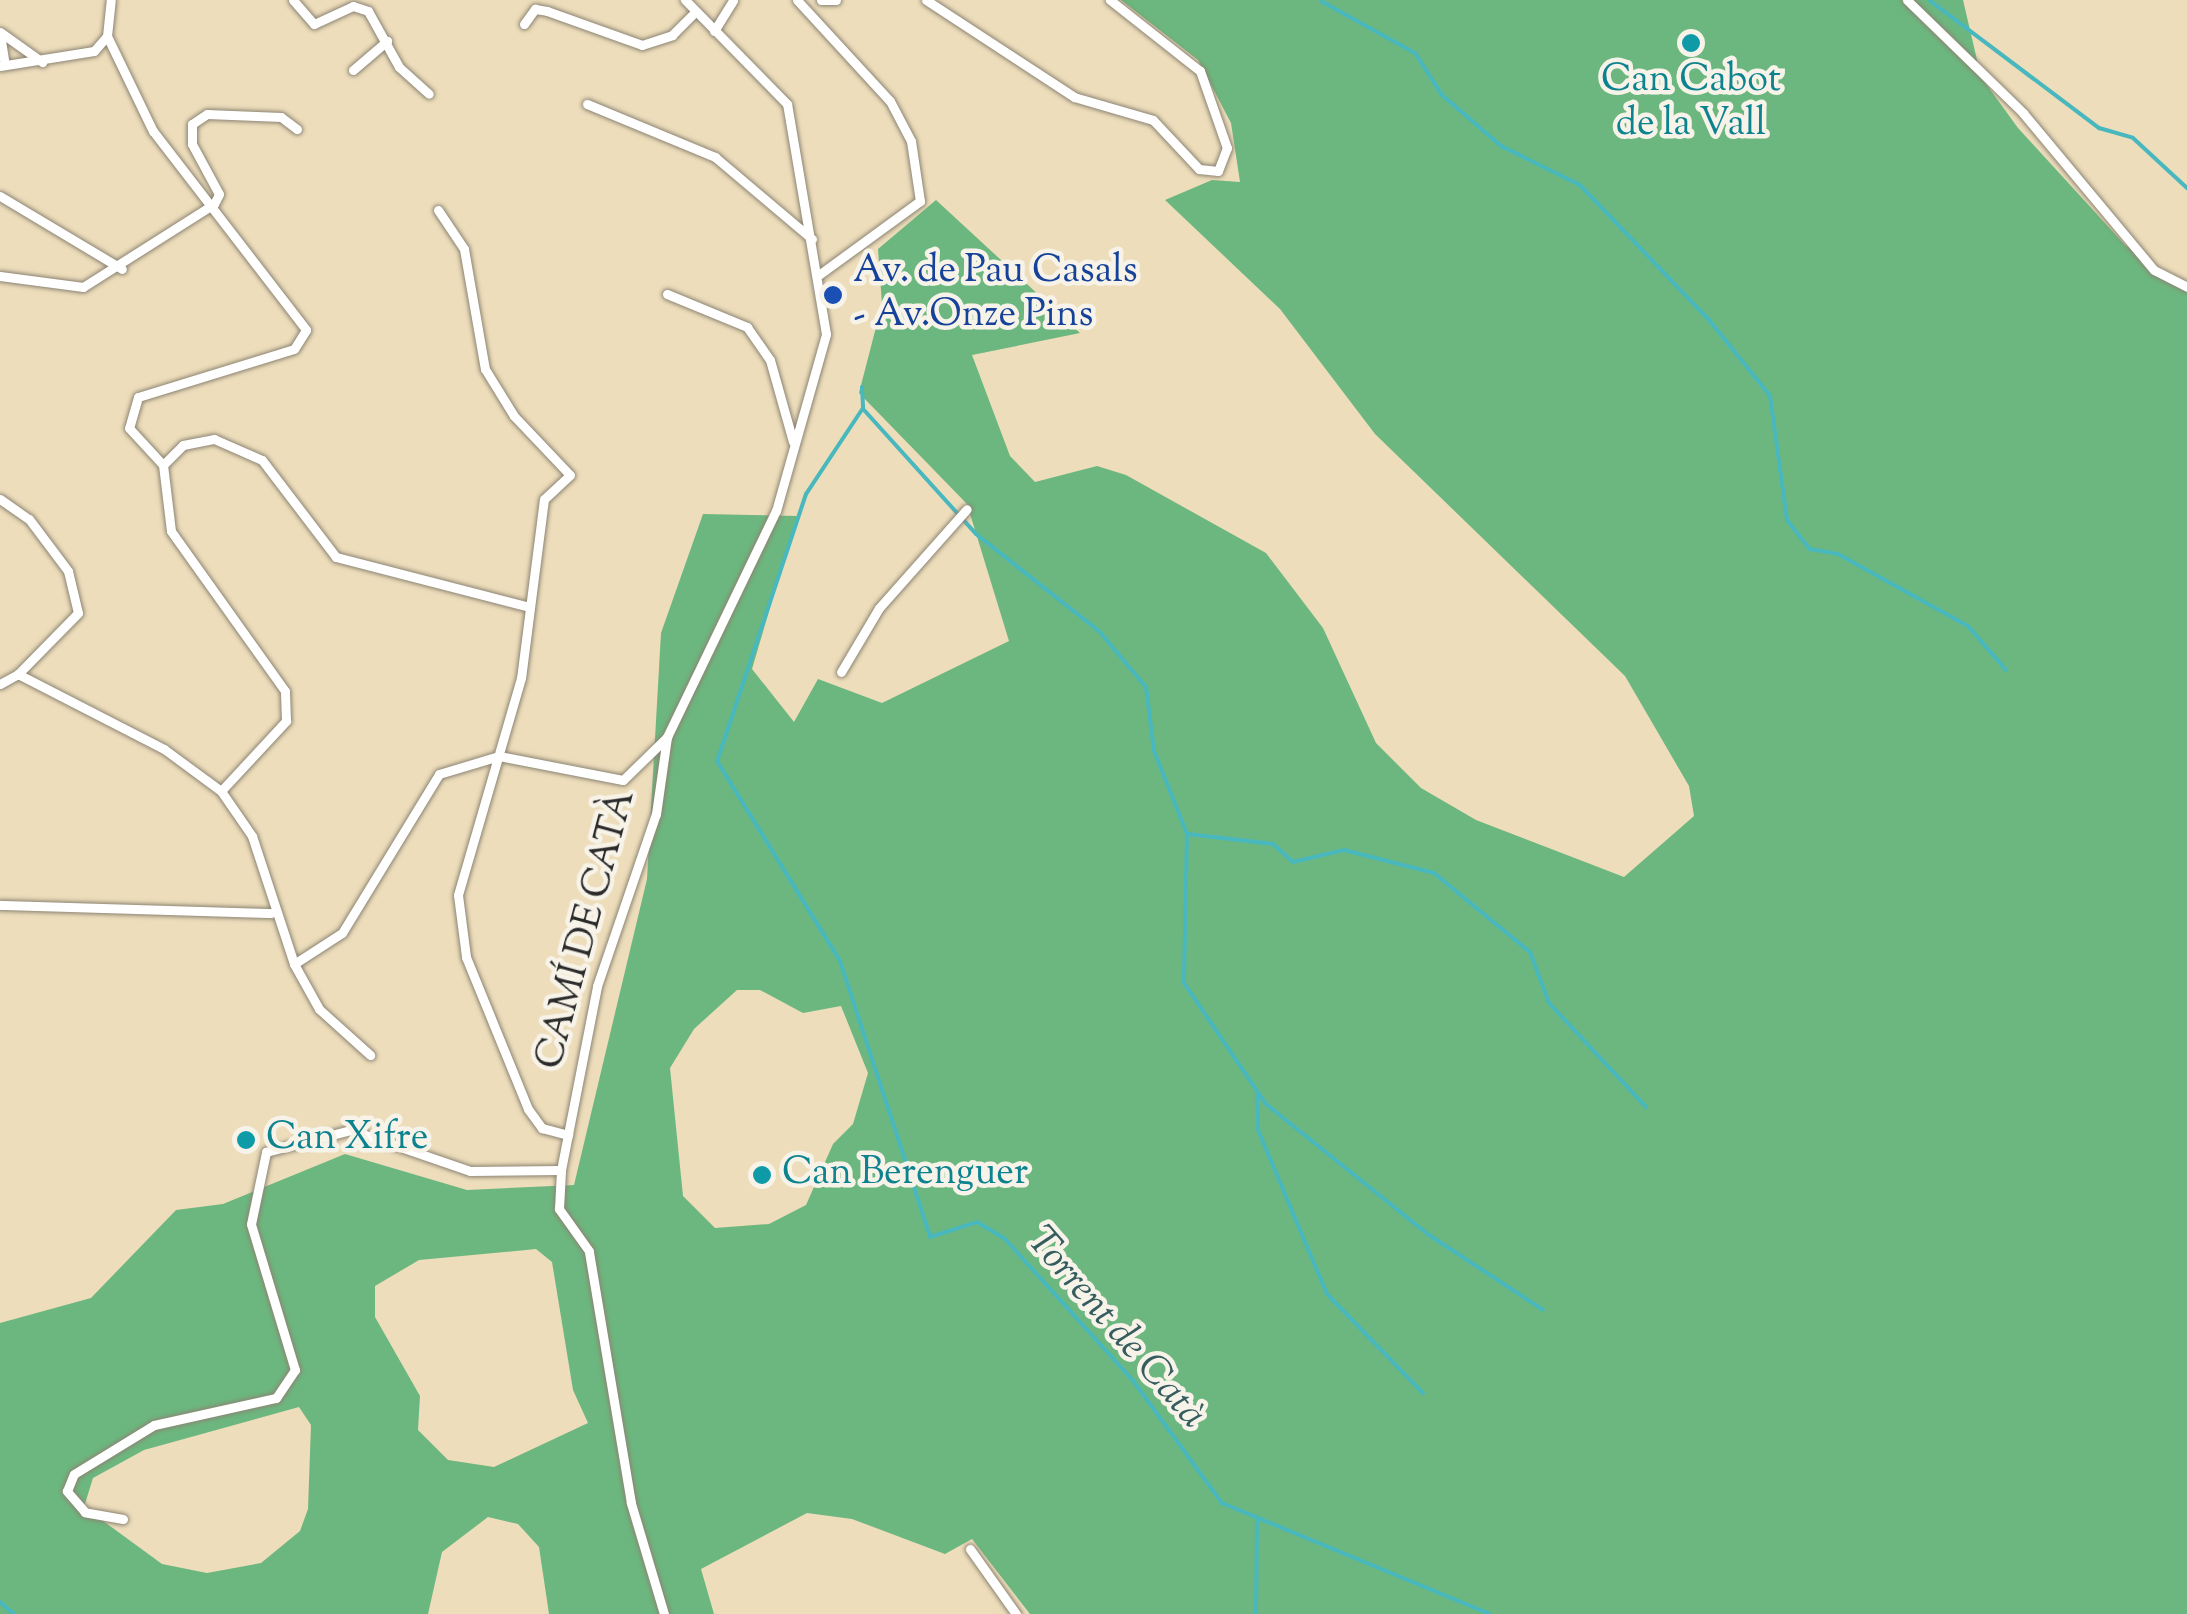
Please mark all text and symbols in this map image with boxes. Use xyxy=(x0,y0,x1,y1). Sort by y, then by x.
marker: Can Cabot de la Vall xyxy=(1680,32,1702,54)
place label: Can Cabot de la Vall xyxy=(1601,59,1781,148)
place label: Av. de Pau Casals - Av.Onze Pins xyxy=(853,250,1138,340)
marker: Av. de Pau Casals - Av.Onze Pins xyxy=(822,284,844,306)
street label: CAMÍ DE CATÀ xyxy=(529,785,647,1075)
place label: Can Xifre xyxy=(266,1117,429,1163)
marker: Can Xifre xyxy=(235,1129,257,1151)
place label: Can Berenguer xyxy=(782,1152,1028,1198)
marker: Can Berenguer xyxy=(751,1164,773,1186)
water label: Torrent de Catà xyxy=(1014,1218,1216,1440)

